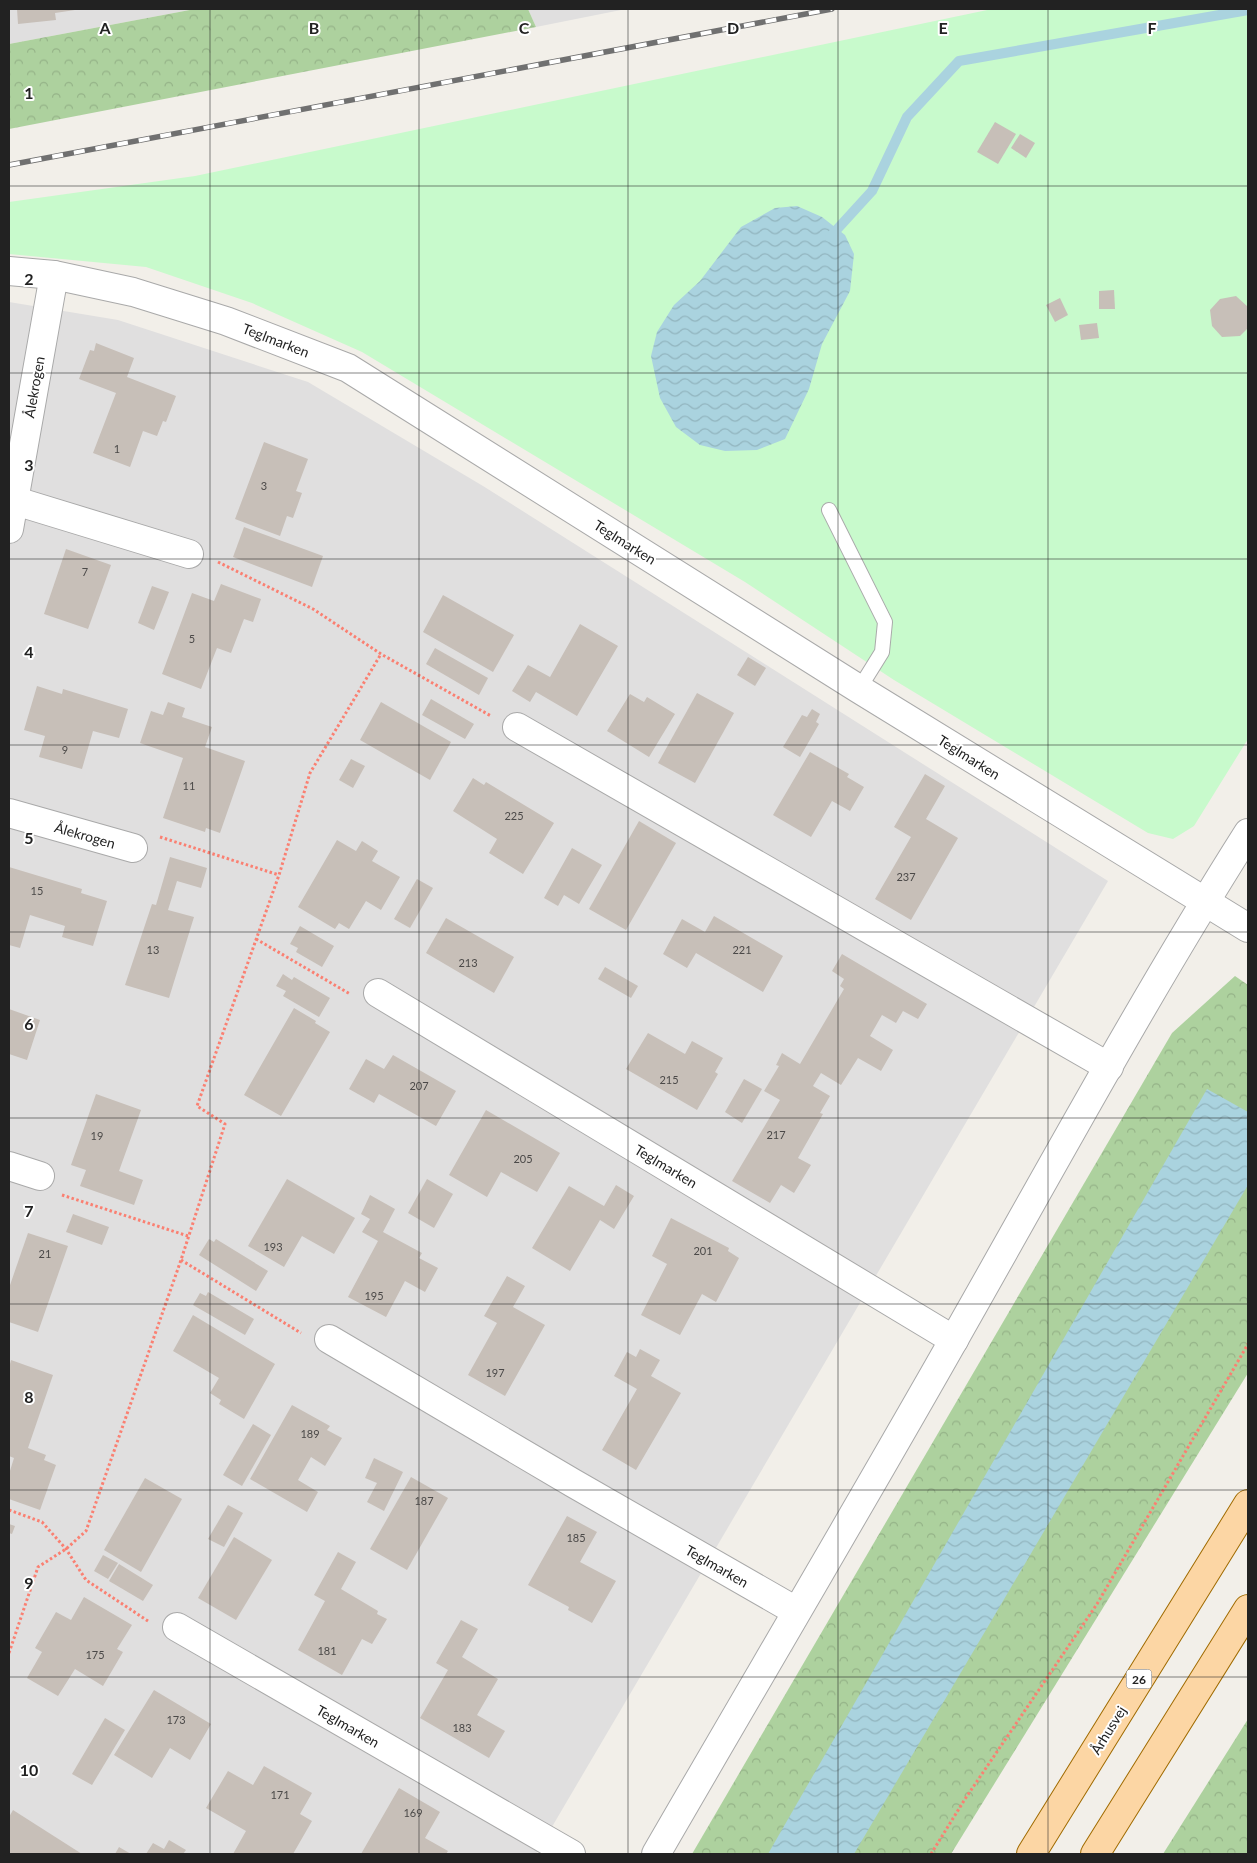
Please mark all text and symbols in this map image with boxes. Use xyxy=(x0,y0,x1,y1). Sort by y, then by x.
text: A xyxy=(98,18,111,37)
text: B xyxy=(309,18,319,37)
text: C xyxy=(519,18,530,37)
text: D xyxy=(727,18,739,37)
text: E xyxy=(938,18,948,37)
text: F xyxy=(1147,18,1157,37)
text: 1 xyxy=(24,83,34,102)
text: 2 xyxy=(24,269,34,288)
street label: Teglmarken xyxy=(240,320,312,360)
street label: Ålekrogen xyxy=(20,355,48,419)
house number: 1 xyxy=(114,442,120,455)
text: 3 xyxy=(24,455,34,474)
house number: 3 xyxy=(261,479,267,492)
street label: Teglmarken xyxy=(591,516,659,568)
house number: 7 xyxy=(82,565,88,578)
house number: 5 xyxy=(189,632,195,645)
text: 4 xyxy=(24,642,34,661)
street label: Teglmarken xyxy=(935,731,1003,783)
house number: 9 xyxy=(62,743,68,756)
house number: 11 xyxy=(183,779,195,792)
house number: 225 xyxy=(504,809,524,822)
street label: Ålekrogen xyxy=(53,818,117,852)
text: 5 xyxy=(24,828,34,847)
house number: 237 xyxy=(896,870,916,883)
house number: 15 xyxy=(31,884,43,897)
house number: 13 xyxy=(147,943,159,956)
house number: 221 xyxy=(732,943,752,956)
house number: 213 xyxy=(458,956,478,969)
text: 6 xyxy=(24,1014,34,1033)
house number: 215 xyxy=(659,1073,679,1086)
house number: 207 xyxy=(409,1079,429,1092)
house number: 217 xyxy=(766,1128,786,1141)
house number: 19 xyxy=(91,1129,103,1142)
street label: Teglmarken xyxy=(632,1141,700,1191)
house number: 205 xyxy=(513,1152,533,1165)
text: 7 xyxy=(24,1201,34,1220)
house number: 193 xyxy=(263,1240,283,1253)
house number: 201 xyxy=(693,1244,713,1257)
house number: 21 xyxy=(39,1247,51,1260)
house number: 195 xyxy=(364,1289,384,1302)
house number: 197 xyxy=(485,1366,505,1379)
text: 8 xyxy=(24,1387,34,1406)
house number: 189 xyxy=(300,1427,320,1440)
house number: 187 xyxy=(414,1494,434,1507)
house number: 185 xyxy=(566,1531,586,1544)
street label: Teglmarken xyxy=(682,1541,752,1591)
text: 9 xyxy=(24,1573,34,1592)
house number: 181 xyxy=(317,1644,337,1657)
house number: 175 xyxy=(85,1648,105,1661)
road number: 26 xyxy=(1126,1670,1152,1688)
street label: Teglmarken xyxy=(313,1701,383,1751)
street label: Århusvej xyxy=(1087,1703,1129,1757)
house number: 173 xyxy=(166,1713,186,1726)
house number: 183 xyxy=(452,1721,472,1734)
text: 10 xyxy=(20,1760,38,1779)
house number: 171 xyxy=(270,1788,290,1801)
house number: 169 xyxy=(403,1806,423,1819)

